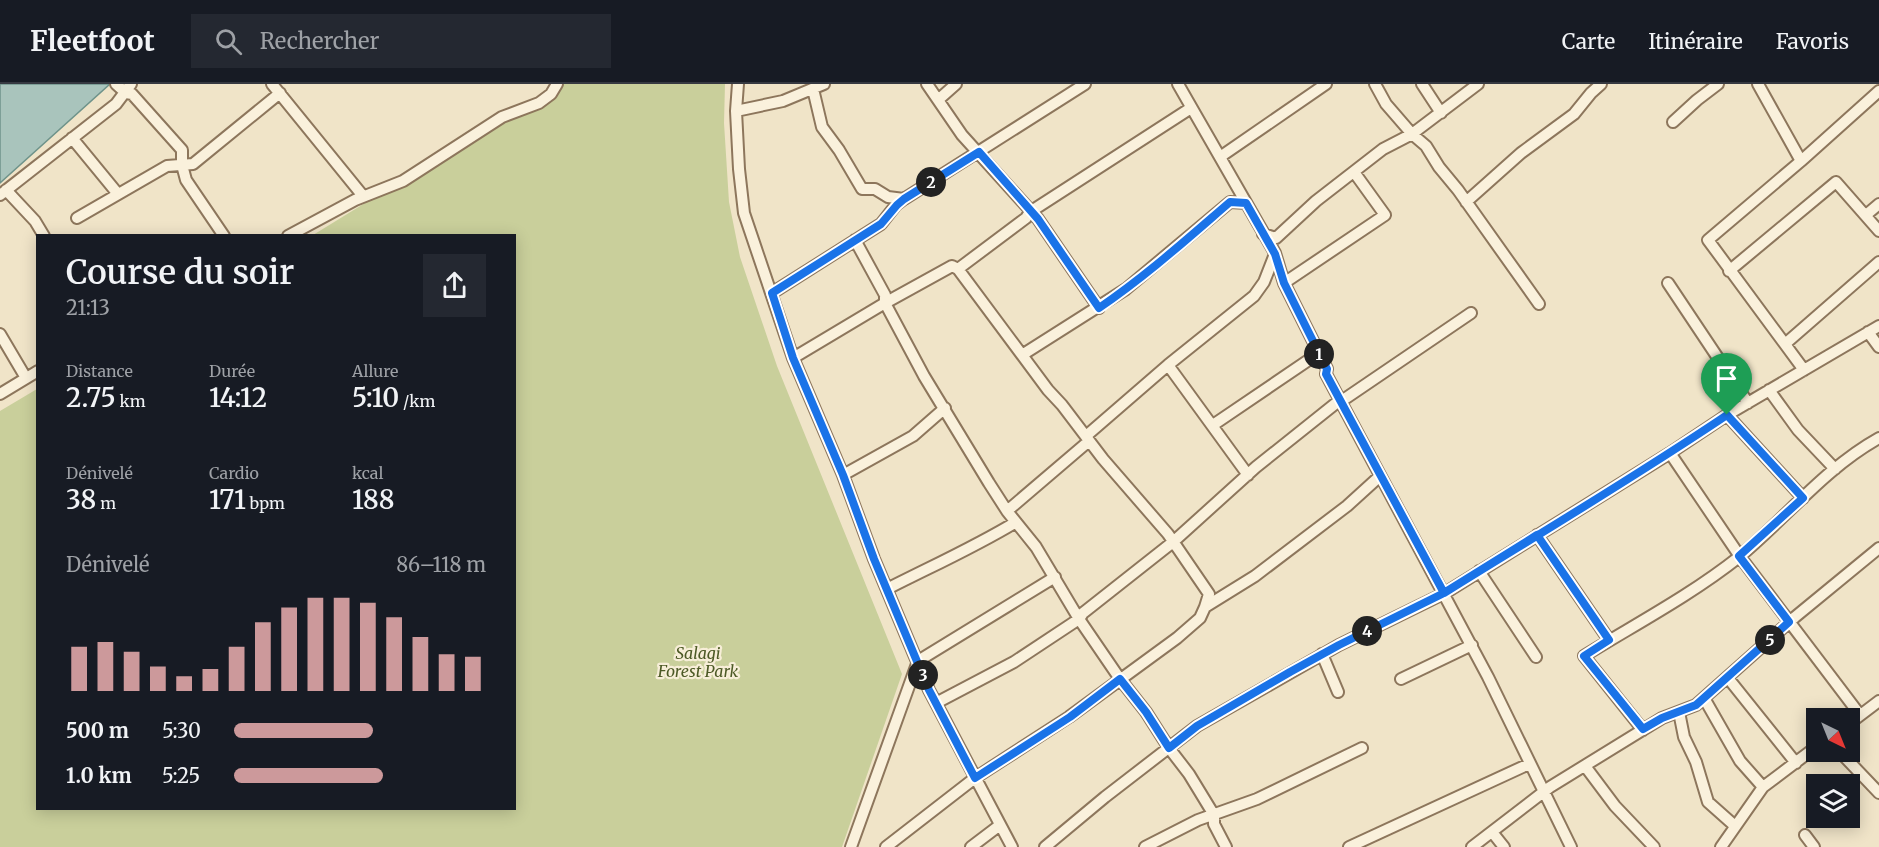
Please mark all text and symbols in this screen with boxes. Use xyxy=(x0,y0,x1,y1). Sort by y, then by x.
search box xyxy=(191,14,611,68)
text: Fleetfoot xyxy=(30,23,155,59)
icon: search xyxy=(212,25,245,58)
text: Rechercher xyxy=(260,27,379,55)
text: Carte xyxy=(1562,28,1615,55)
text: Itinéraire xyxy=(1648,28,1743,55)
text: Favoris xyxy=(1776,28,1849,55)
pin: 2 xyxy=(916,167,946,197)
text: 2 xyxy=(926,172,936,192)
text: Course du soir xyxy=(66,252,294,293)
button: share xyxy=(423,254,486,317)
text: 21:13 xyxy=(66,295,110,320)
pin: 1 xyxy=(1304,339,1334,369)
text: 1 xyxy=(1315,344,1323,364)
pin xyxy=(1701,353,1752,415)
text: Distance xyxy=(66,361,133,381)
text: Durée xyxy=(209,361,255,381)
text: Allure xyxy=(352,361,398,381)
icon: arrive xyxy=(1710,362,1743,395)
text: 2.75 xyxy=(66,381,116,414)
text: 14:12 xyxy=(209,381,267,414)
text: 5:10 xyxy=(352,381,399,414)
text: km xyxy=(116,391,146,411)
text: /km xyxy=(399,391,435,411)
text: Dénivelé xyxy=(66,463,133,483)
text: Cardio xyxy=(209,463,259,483)
text: kcal xyxy=(352,463,383,483)
text: 38 xyxy=(66,483,96,516)
text: 171 xyxy=(209,483,246,516)
text: 188 xyxy=(352,483,394,516)
text: m xyxy=(96,493,116,513)
text: bpm xyxy=(246,493,285,513)
text: Dénivelé xyxy=(66,552,150,577)
text: 86–118 m xyxy=(396,552,486,577)
pin: 4 xyxy=(1352,616,1382,646)
text: 4 xyxy=(1362,621,1372,641)
pin: 5 xyxy=(1755,625,1785,655)
text: 5 xyxy=(1765,630,1775,650)
park label: Salagi Forest Park xyxy=(657,643,739,681)
pin: 3 xyxy=(908,660,938,690)
text: 3 xyxy=(918,665,928,685)
north arrow xyxy=(1806,708,1860,762)
map controls xyxy=(1806,708,1860,828)
text: 500 m xyxy=(66,718,129,743)
text: 5:30 xyxy=(162,718,201,743)
text: 1.0 km xyxy=(66,763,132,788)
text: 5:25 xyxy=(162,763,200,788)
button: layers xyxy=(1806,774,1860,828)

